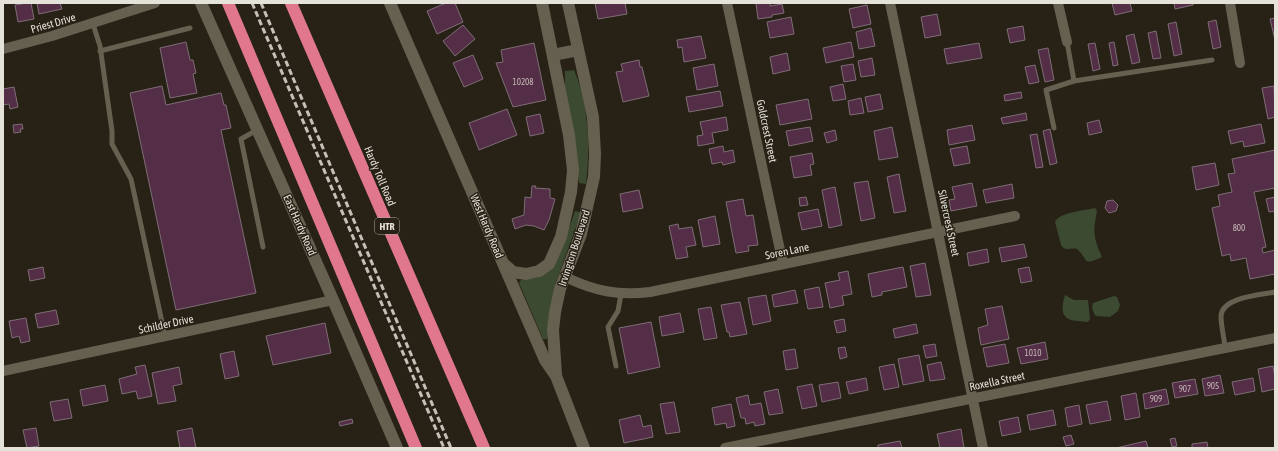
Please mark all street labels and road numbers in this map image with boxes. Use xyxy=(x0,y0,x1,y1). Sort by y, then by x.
street label: Priest Drive xyxy=(29,11,77,35)
street label: Goldcrest Street xyxy=(754,98,780,164)
street label: Hardy Toll Road xyxy=(362,144,398,208)
street label: Silvercrest Street xyxy=(936,189,962,257)
street label: West Hardy Road xyxy=(468,192,506,260)
street label: East Hardy Road xyxy=(281,193,319,257)
street label: Irvington Boulevard xyxy=(556,208,592,288)
road number: HTR xyxy=(375,218,399,234)
street label: Soren Lane xyxy=(764,240,810,262)
street label: Schilder Drive xyxy=(138,312,194,336)
street label: Roxella Street xyxy=(968,369,1026,393)

